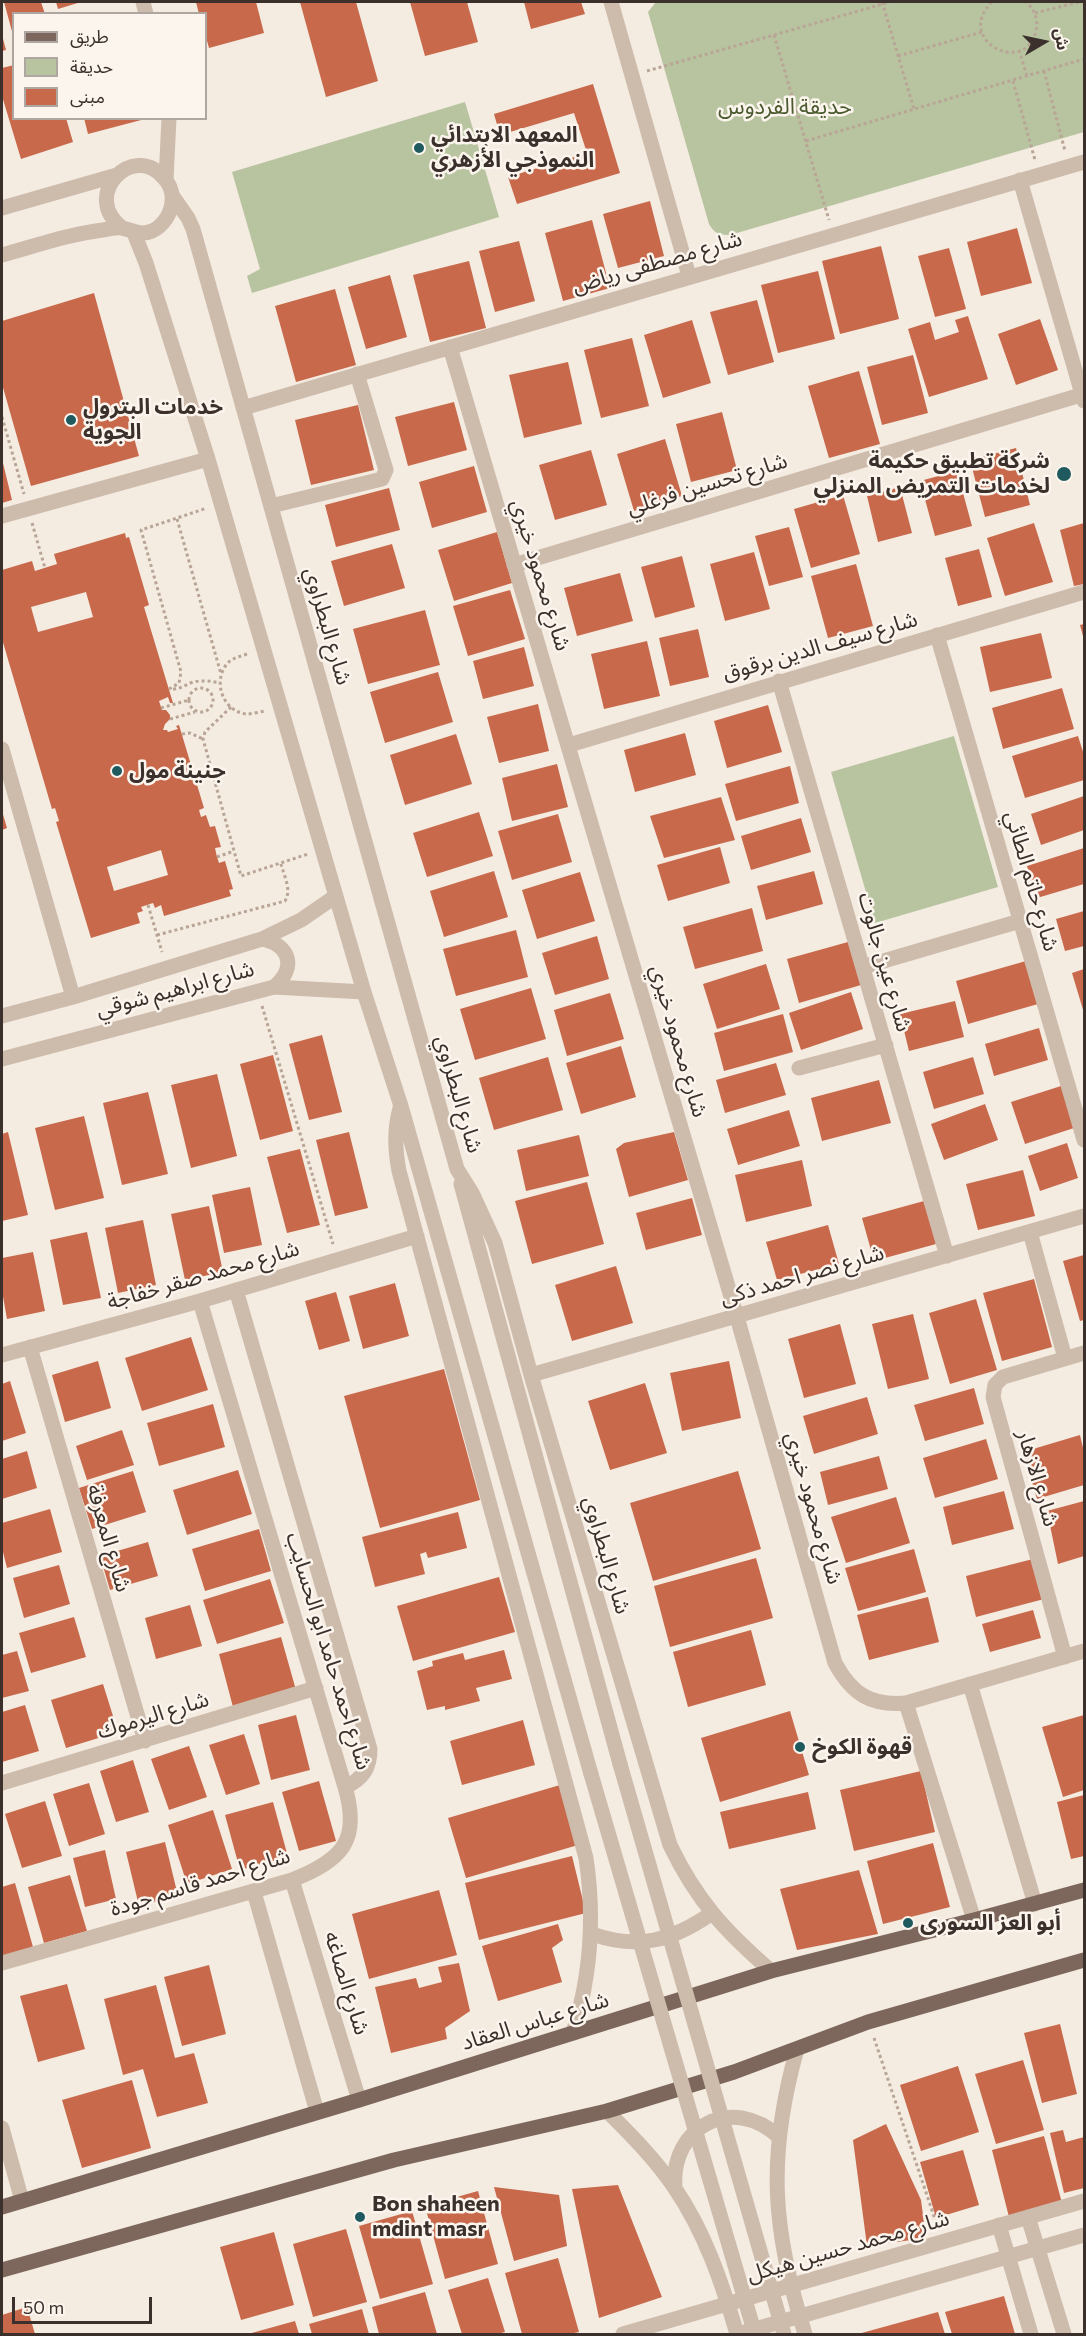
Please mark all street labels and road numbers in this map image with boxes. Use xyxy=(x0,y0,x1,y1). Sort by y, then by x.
street label: شارع مصطفى رياض xyxy=(569,225,745,299)
street label: شارع تحسين فرغلي xyxy=(623,447,791,521)
street label: شارع محمود خيري xyxy=(505,496,577,654)
street label: شارع البطراوي xyxy=(299,564,357,688)
street label: شارع سيف الدين برقوق xyxy=(719,606,921,686)
street label: شارع حاتم الطائي xyxy=(999,808,1065,954)
street label: شارع عين جالوت xyxy=(852,889,918,1035)
street label: شارع ابراهيم شوقي xyxy=(93,955,257,1023)
street label: شارع محمود خيري xyxy=(645,962,713,1120)
street label: شارع البطراوي xyxy=(430,1032,488,1156)
street label: شارع محمد صقر خفاجة xyxy=(104,1235,302,1315)
street label: شارع نصر احمد ذكى xyxy=(717,1239,887,1311)
street label: شارع الازهار xyxy=(1012,1427,1064,1529)
street label: شارع محمود خيري xyxy=(780,1429,848,1587)
street label: شارع المعرفة xyxy=(81,1481,137,1595)
street label: شارع البطراوي xyxy=(578,1493,636,1617)
street label: شارع احمد حامد ابو الحسايب xyxy=(280,1529,378,1773)
street label: شارع اليرموك xyxy=(94,1686,212,1744)
street label: شارع احمد قاسم جودة xyxy=(107,1842,293,1922)
street label: شارع الصاغه xyxy=(319,1928,375,2038)
street label: شارع عباس العقاد xyxy=(458,1986,612,2056)
street label: شارع محمد حسين هيكل xyxy=(744,2204,952,2288)

